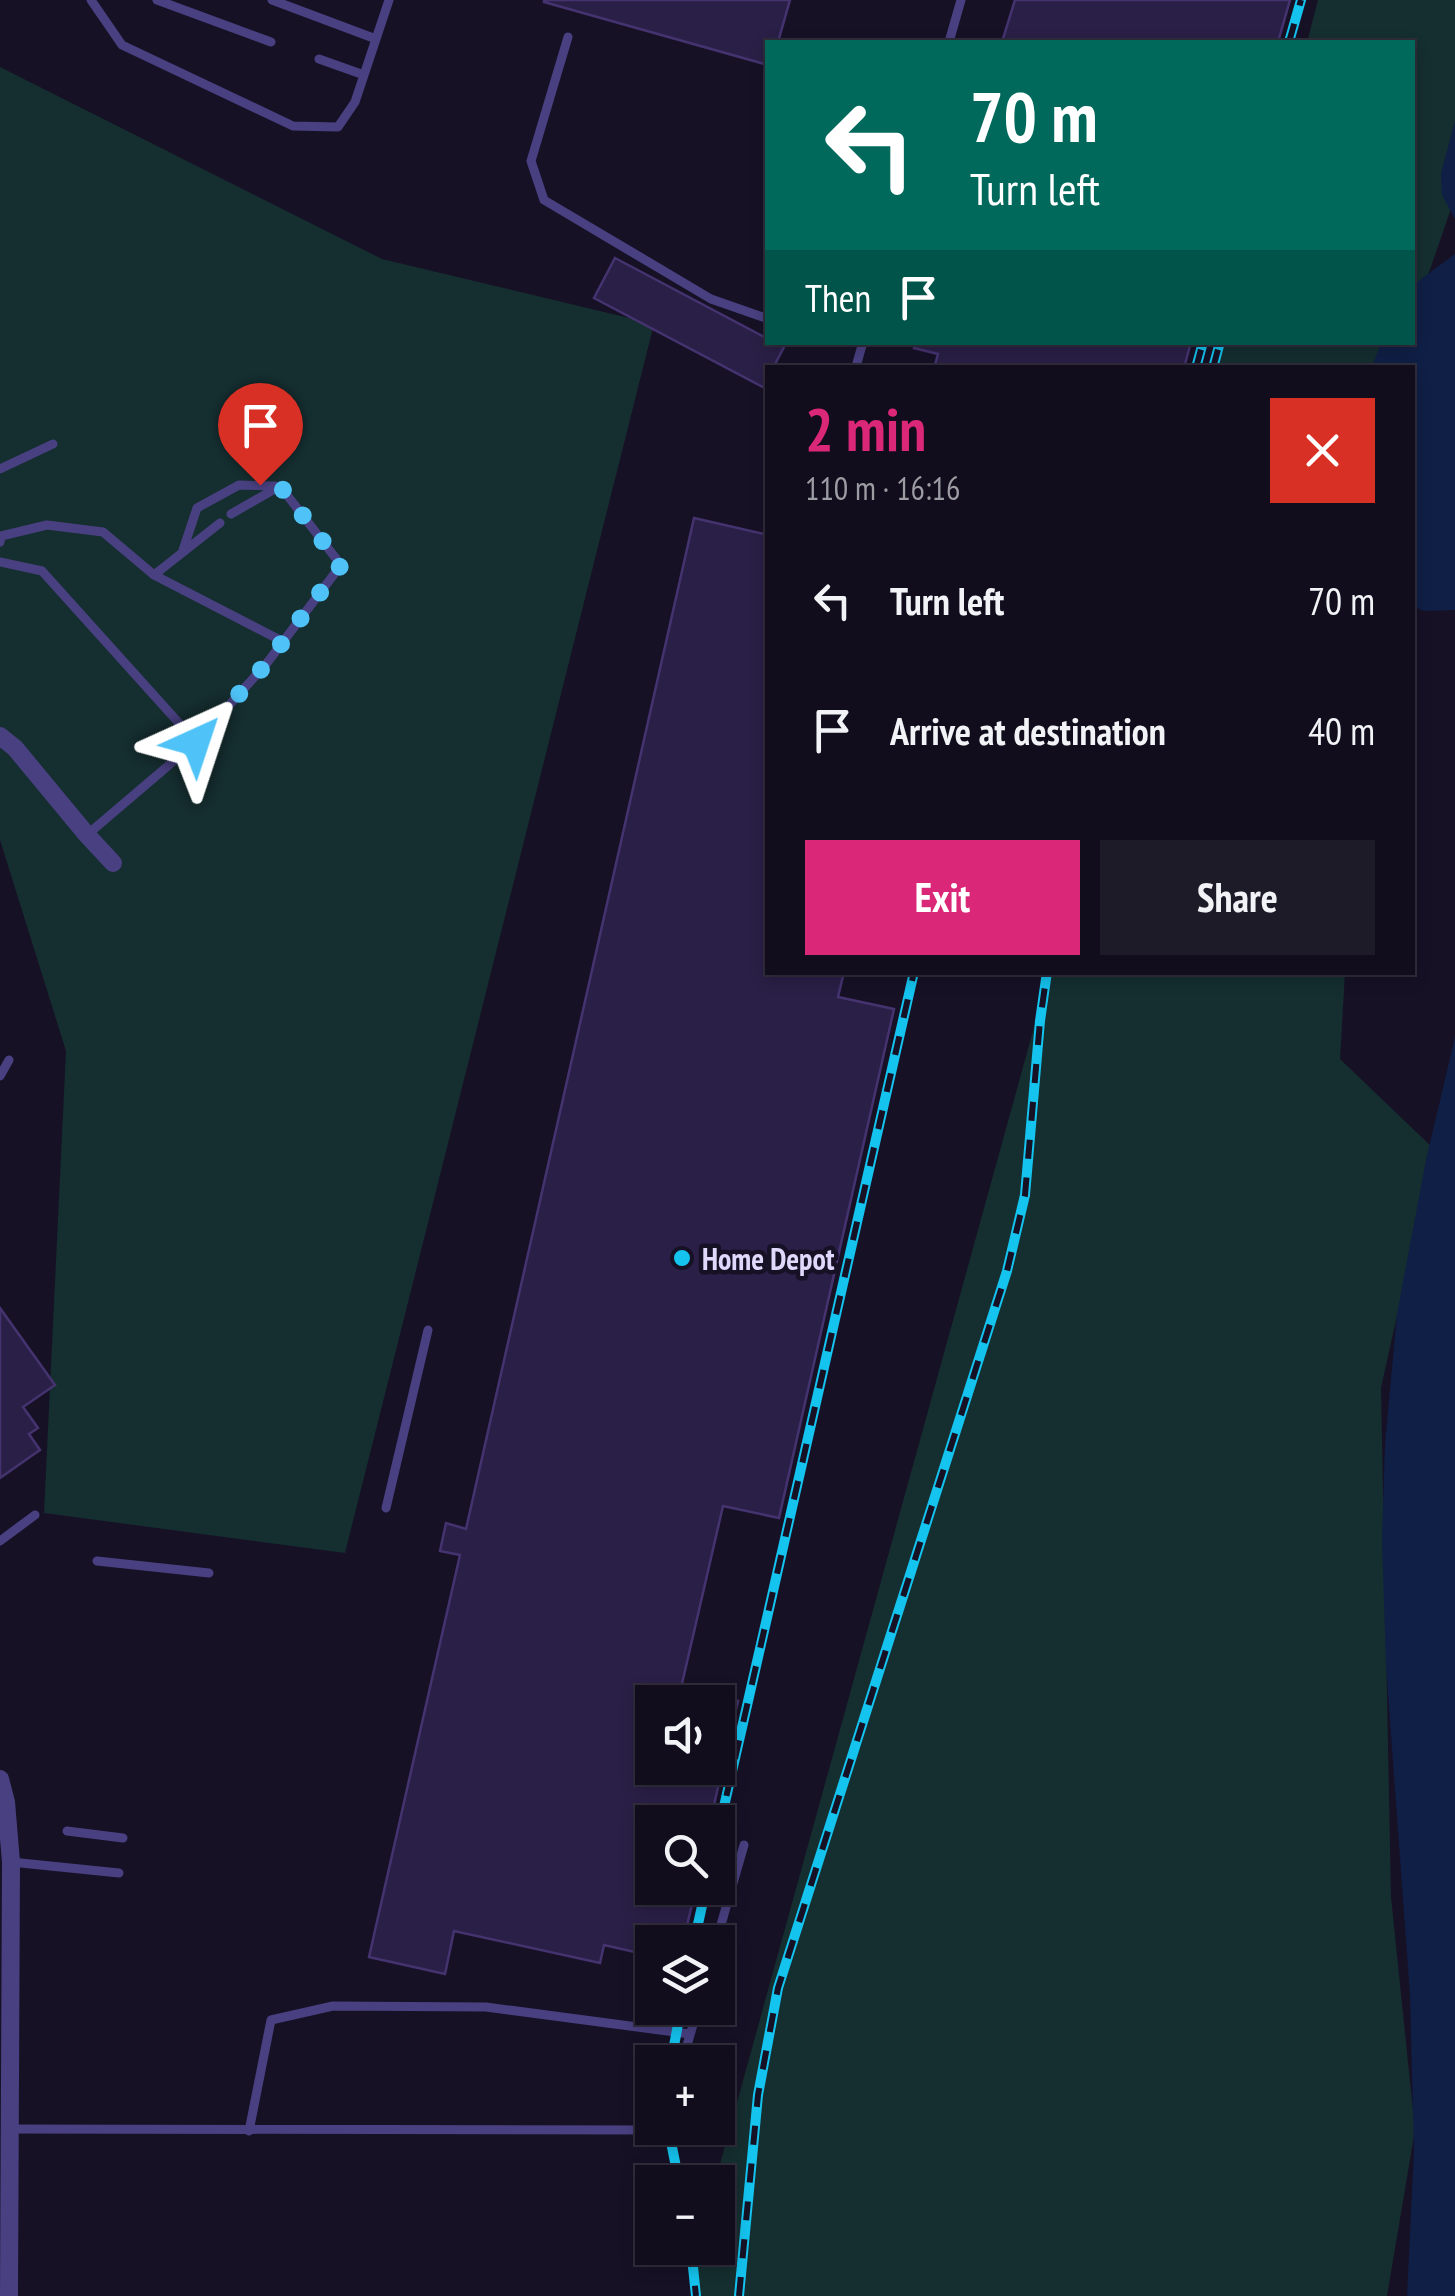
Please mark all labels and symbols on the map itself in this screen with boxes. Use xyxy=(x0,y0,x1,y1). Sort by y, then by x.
pin xyxy=(218,383,303,486)
position arrow xyxy=(144,690,248,794)
place label: Home Depot xyxy=(702,1239,835,1278)
marker: Home Depot xyxy=(671,1247,693,1269)

